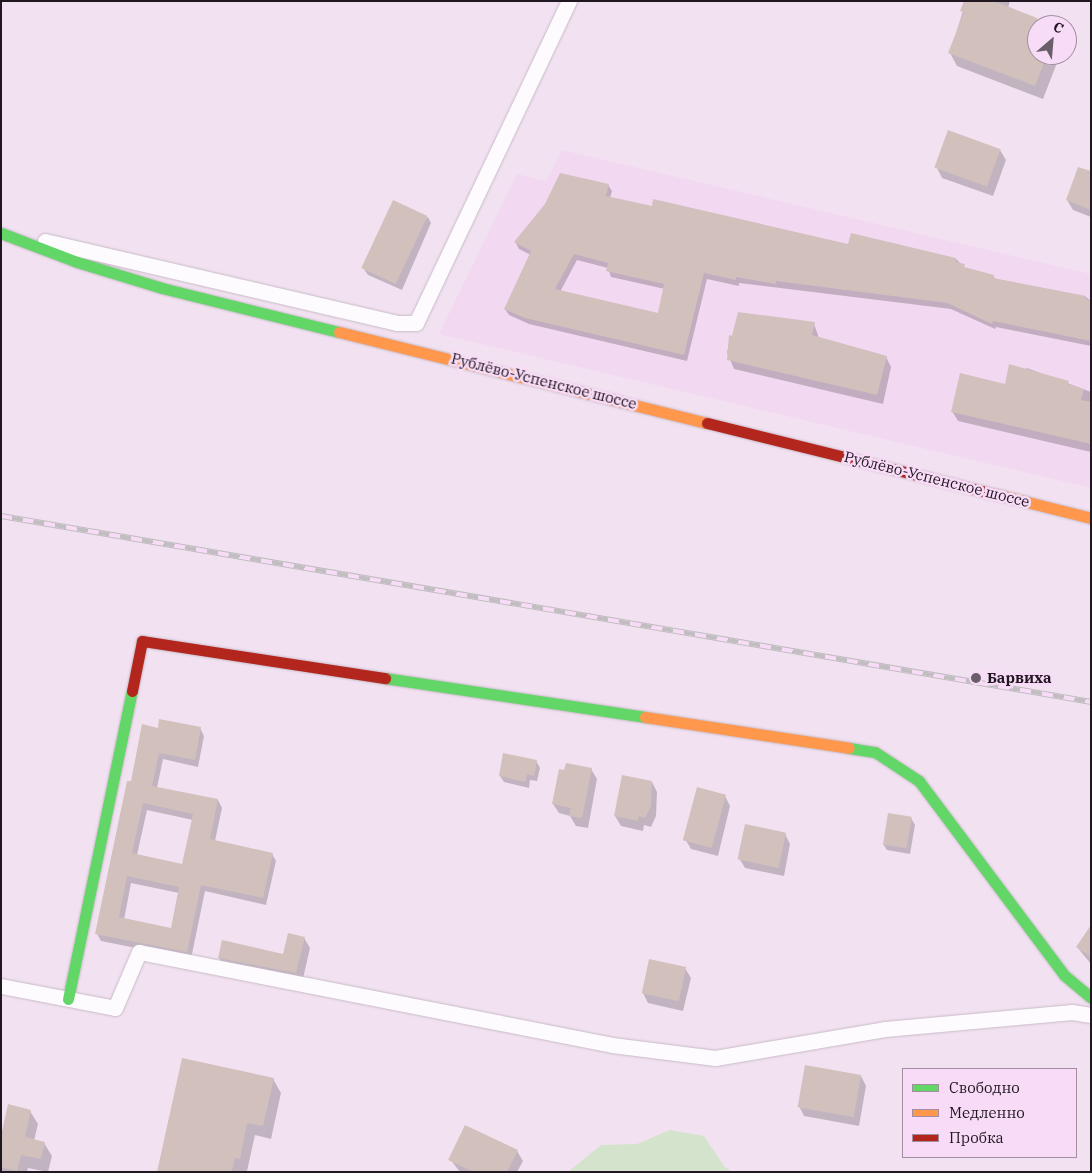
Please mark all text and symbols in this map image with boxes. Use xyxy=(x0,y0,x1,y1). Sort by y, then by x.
north arrow xyxy=(1027,15,1077,65)
text: С xyxy=(1050,17,1067,38)
street label: Рублёво-Успенское шоссе xyxy=(449,349,639,413)
street label: Рублёво-Успенское шоссе xyxy=(842,447,1032,511)
place label: Барвиха xyxy=(987,669,1052,687)
marker: Барвиха xyxy=(969,671,983,685)
legend xyxy=(902,1068,1077,1158)
text: Свободно xyxy=(949,1078,1020,1097)
text: Медленно xyxy=(949,1103,1025,1122)
text: Пробка xyxy=(949,1128,1004,1147)

